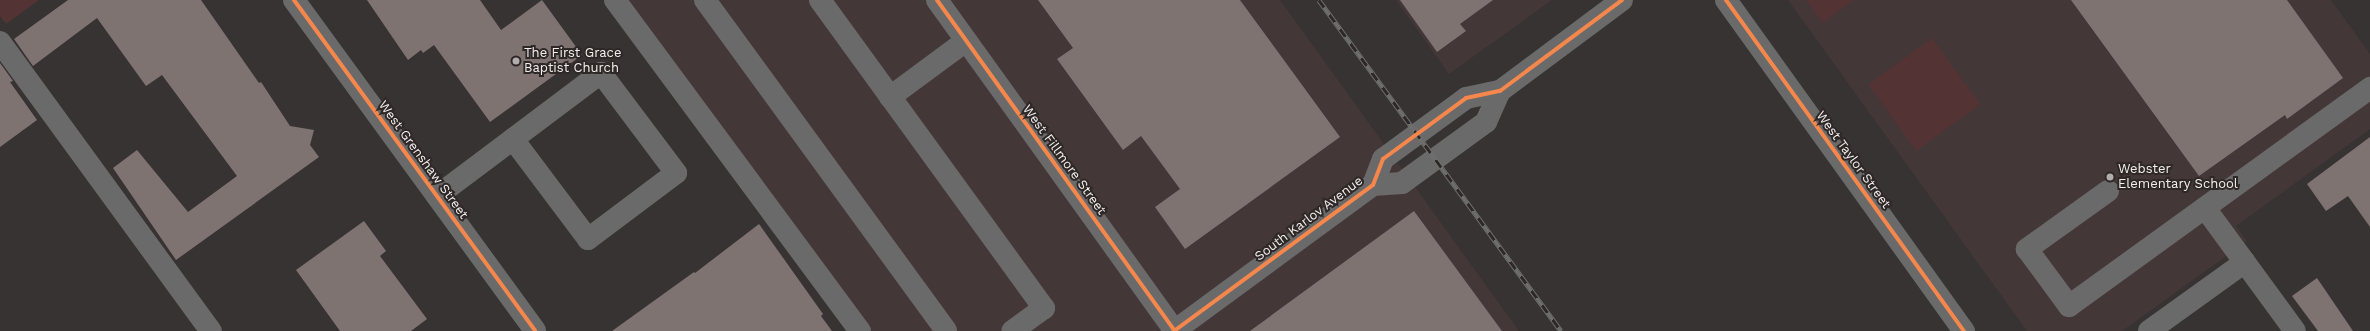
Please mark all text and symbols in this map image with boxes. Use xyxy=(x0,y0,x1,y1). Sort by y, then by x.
place label: The First Grace Baptist Church xyxy=(524,46,621,77)
marker: The First Grace Baptist Church xyxy=(511,56,521,66)
street label: West Grenshaw Street xyxy=(375,98,471,222)
street label: West Fillmore Street xyxy=(1019,102,1109,218)
street label: West Taylor Street xyxy=(1812,108,1894,212)
place label: Webster Elementary School xyxy=(2118,162,2238,193)
marker: Webster Elementary School xyxy=(2105,172,2115,182)
street label: South Karlov Avenue xyxy=(1252,173,1366,265)

